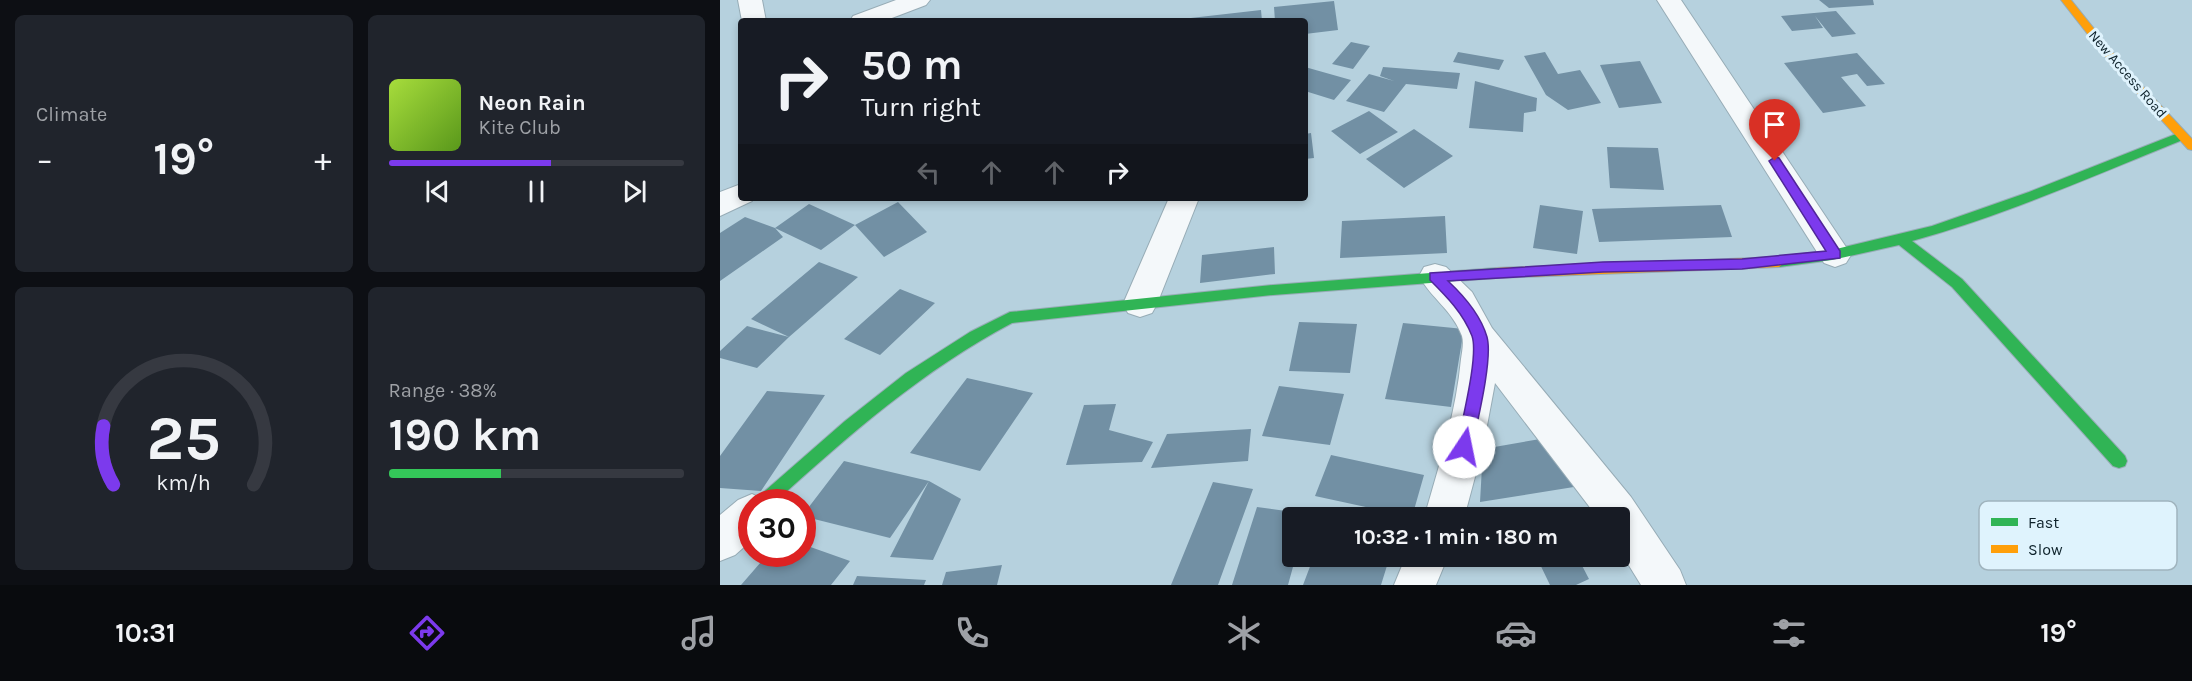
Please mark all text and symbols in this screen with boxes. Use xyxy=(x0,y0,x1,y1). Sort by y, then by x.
street label: New Access Road xyxy=(2085,27,2170,121)
text: 50 m xyxy=(861,40,963,90)
icon: right xyxy=(762,42,840,120)
text: Neon Rain xyxy=(479,90,586,116)
text: Turn right xyxy=(861,91,981,123)
pin xyxy=(1749,99,1800,161)
text: Climate xyxy=(36,103,107,126)
icon: arrive xyxy=(1758,108,1791,141)
text: Kite Club xyxy=(479,116,561,139)
text: 19° xyxy=(153,133,214,185)
text: − xyxy=(36,140,53,178)
text: + xyxy=(314,140,331,178)
icon: left xyxy=(912,156,945,189)
icon: ahead xyxy=(975,156,1008,189)
icon: ahead xyxy=(1038,156,1071,189)
icon: right xyxy=(1101,156,1134,189)
icon: previous xyxy=(421,175,454,208)
icon: pause xyxy=(520,175,553,208)
icon: next xyxy=(618,175,651,208)
text: Range · 38% xyxy=(389,379,497,402)
text: 25 xyxy=(147,402,221,475)
text: 190 km xyxy=(389,409,541,461)
position arrow xyxy=(1432,415,1496,479)
text: km/h xyxy=(157,471,211,496)
speed limit sign: 30 xyxy=(738,489,816,567)
legend xyxy=(1979,501,2177,570)
text: Fast xyxy=(2028,513,2059,532)
text: 10:32 · 1 min · 180 m xyxy=(1354,524,1558,550)
text: Slow xyxy=(2028,540,2063,559)
icon: directions xyxy=(406,612,448,654)
icon: music xyxy=(678,612,720,654)
icon: phone xyxy=(951,612,993,654)
icon: climate xyxy=(1223,612,1265,654)
icon: car xyxy=(1495,612,1537,654)
icon: filters xyxy=(1768,612,1810,654)
text: 10:31 xyxy=(115,617,176,649)
text: 19° xyxy=(2040,617,2077,649)

